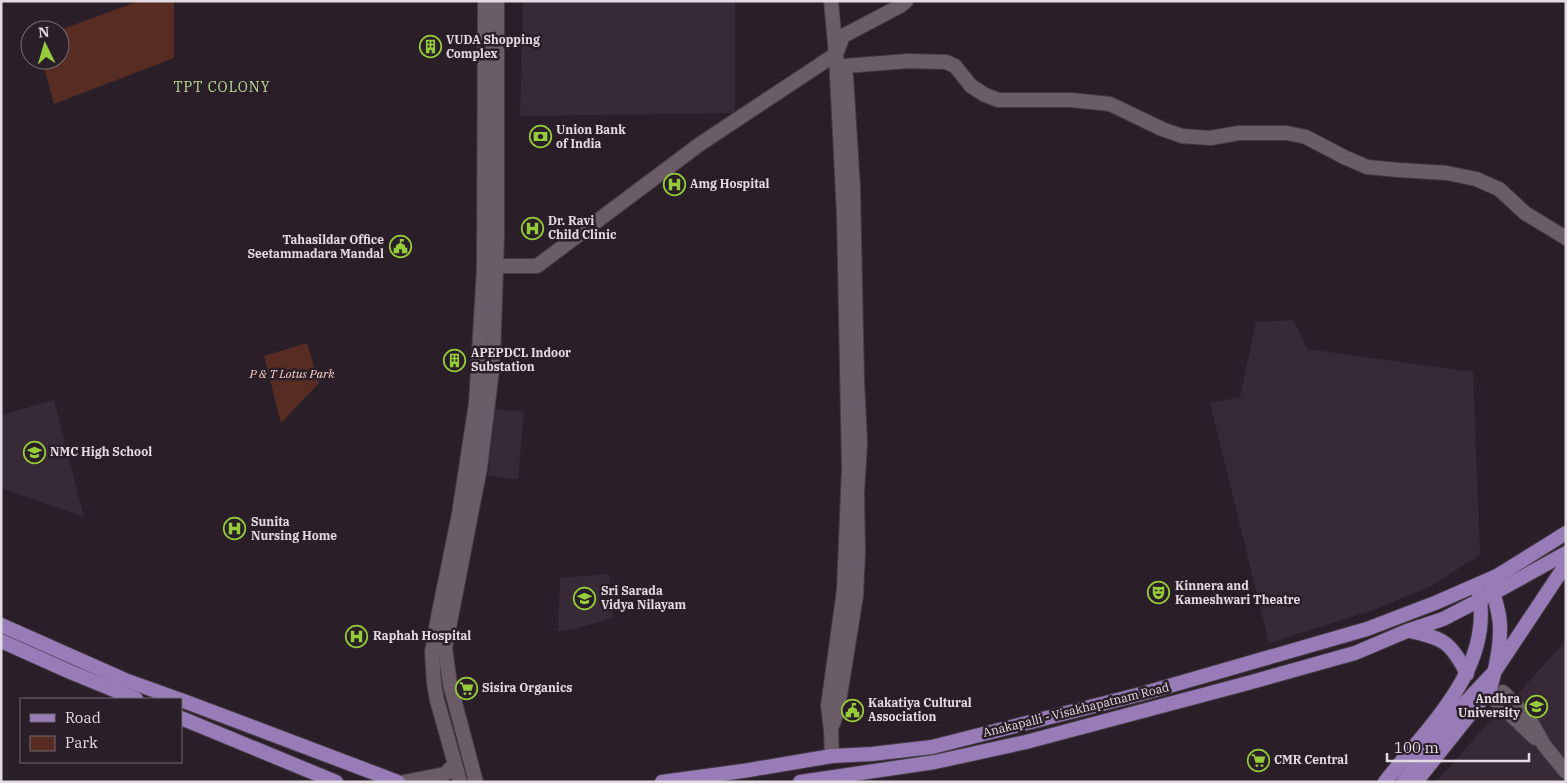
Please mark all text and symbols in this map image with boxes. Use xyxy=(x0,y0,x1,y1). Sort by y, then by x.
north arrow xyxy=(20,20,70,70)
text: N xyxy=(38,23,50,41)
place label: VUDA Shopping Complex xyxy=(446,32,540,61)
building icon: VUDA Shopping Complex xyxy=(418,35,442,59)
district label: TPT COLONY xyxy=(173,78,271,96)
place label: Union Bank of India xyxy=(556,122,626,151)
bank icon: Union Bank of India xyxy=(528,125,552,149)
hospital icon: Amg Hospital xyxy=(662,172,686,196)
place label: Amg Hospital xyxy=(690,176,770,191)
place label: Dr. Ravi Child Clinic xyxy=(548,213,617,242)
hospital icon: Dr. Ravi Child Clinic xyxy=(520,216,544,240)
place label: Tahasildar Office Seetammadara Mandal xyxy=(247,232,384,261)
public building icon: Tahasildar Office Seetammadara Mandal xyxy=(388,235,412,259)
place label: APEPDCL Indoor Substation xyxy=(471,345,571,374)
building icon: APEPDCL Indoor Substation xyxy=(443,348,467,372)
park label: P & T Lotus Park xyxy=(248,366,335,381)
school or university icon: NMC High School xyxy=(22,440,46,464)
place label: NMC High School xyxy=(50,444,152,459)
place label: Sunita Nursing Home xyxy=(251,514,337,543)
hospital icon: Sunita Nursing Home xyxy=(223,517,247,541)
place label: Kinnera and Kameshwari Theatre xyxy=(1175,578,1301,607)
theatre icon: Kinnera and Kameshwari Theatre xyxy=(1147,581,1171,605)
place label: Sri Sarada Vidya Nilayam xyxy=(601,583,687,612)
school or university icon: Sri Sarada Vidya Nilayam xyxy=(573,586,597,610)
hospital icon: Raphah Hospital xyxy=(345,624,369,648)
place label: Raphah Hospital xyxy=(373,628,471,643)
supermarket icon: Sisira Organics xyxy=(454,676,478,700)
street label: Anakapalli - Visakhapatnam Road xyxy=(981,679,1171,740)
place label: Sisira Organics xyxy=(482,680,572,695)
place label: Andhra University xyxy=(1458,691,1520,720)
school or university icon: Andhra University xyxy=(1524,694,1548,718)
place label: Kakatiya Cultural Association xyxy=(868,695,972,724)
legend xyxy=(20,698,182,763)
public building icon: Kakatiya Cultural Association xyxy=(840,698,864,722)
text: Road xyxy=(65,708,101,727)
scale bar xyxy=(1387,730,1530,762)
text: Park xyxy=(65,733,98,752)
text: 100 m xyxy=(1394,738,1439,757)
supermarket icon: CMR Central xyxy=(1246,748,1270,772)
place label: CMR Central xyxy=(1274,752,1348,767)

